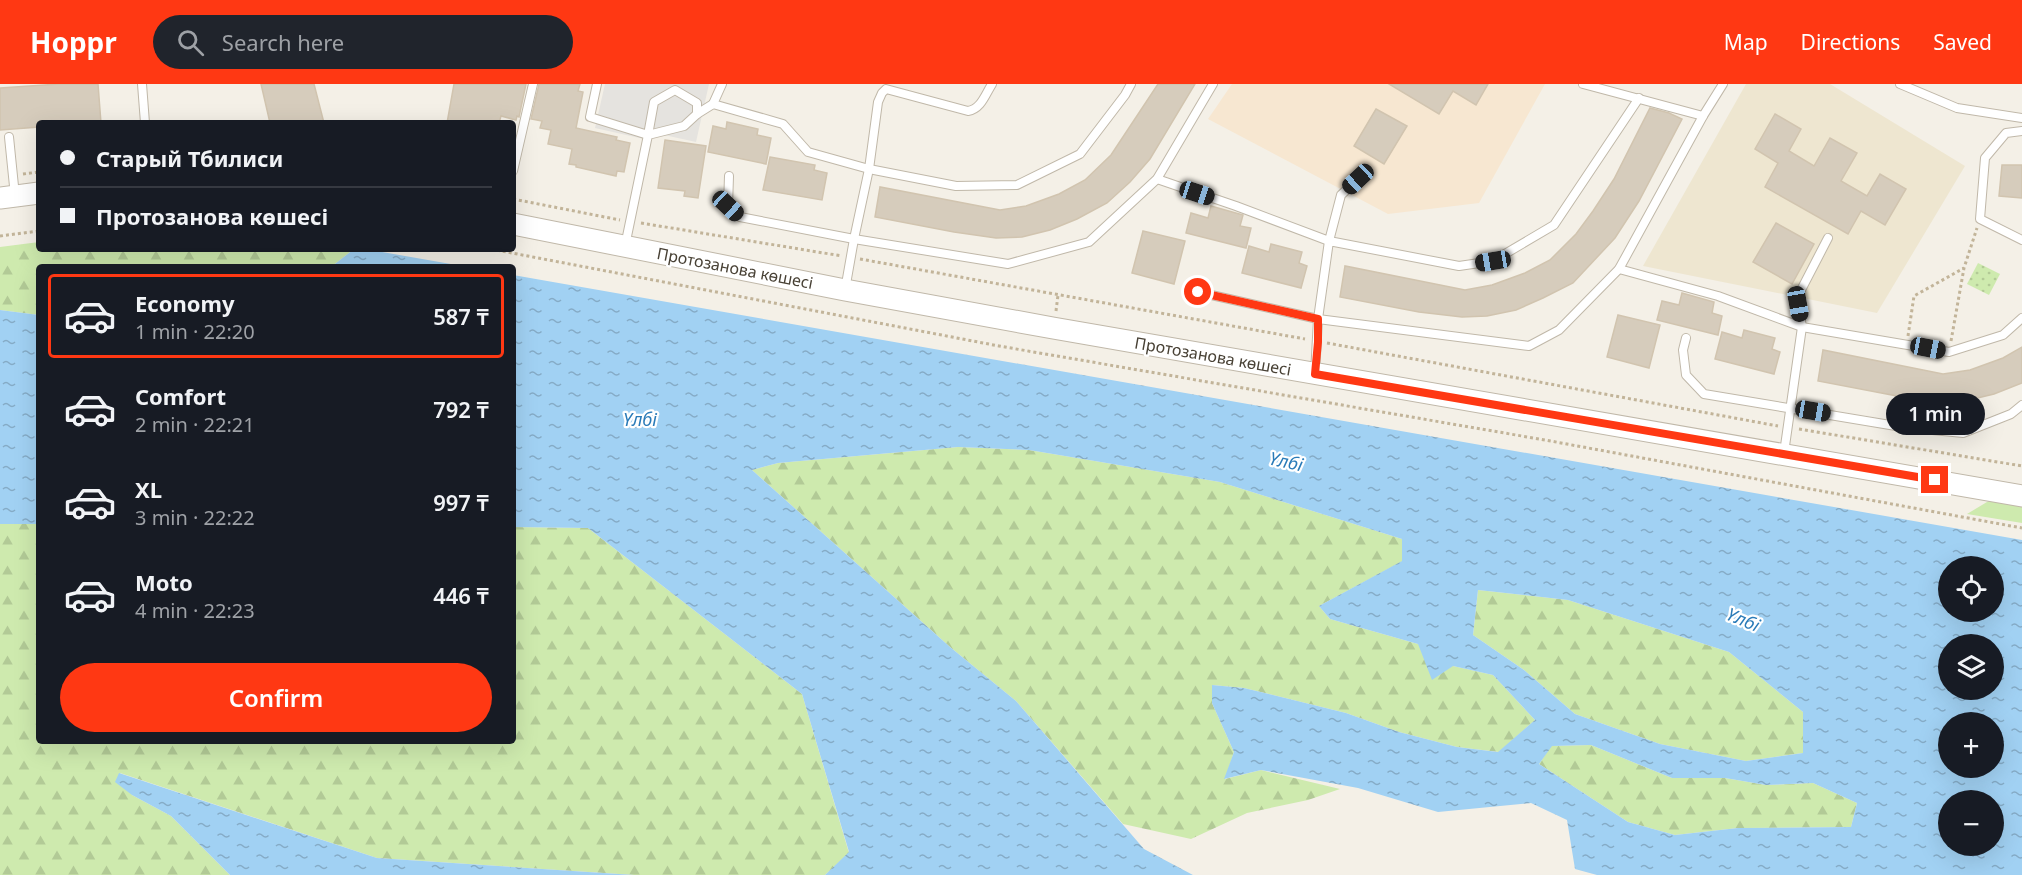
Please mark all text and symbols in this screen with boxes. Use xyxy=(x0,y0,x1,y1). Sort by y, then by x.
search box xyxy=(153,15,573,69)
text: Hoppr xyxy=(30,23,117,61)
icon: search xyxy=(174,26,207,59)
text: Search here xyxy=(222,27,344,57)
text: Map xyxy=(1724,28,1768,56)
text: Directions xyxy=(1801,28,1900,56)
text: Saved xyxy=(1933,28,1992,56)
text: Старый Тбилиси xyxy=(96,143,283,173)
car xyxy=(1339,160,1377,198)
car xyxy=(1177,179,1217,207)
car xyxy=(709,187,747,225)
text: Протозанова көшесі xyxy=(96,201,328,231)
street label: Протозанова көшесі xyxy=(655,242,815,294)
car xyxy=(1474,249,1512,273)
route start xyxy=(1184,278,1211,305)
car xyxy=(1786,285,1810,323)
text: Economy xyxy=(135,288,234,318)
icon: car xyxy=(63,289,117,343)
text: 587 ₸ xyxy=(433,301,489,331)
text: 1 min · 22:20 xyxy=(135,318,255,345)
street label: Протозанова көшесі xyxy=(1133,331,1293,381)
car xyxy=(1909,336,1947,360)
text: Comfort xyxy=(135,381,226,411)
icon: car xyxy=(63,382,117,436)
callout: 1 min xyxy=(1886,393,1984,435)
text: 792 ₸ xyxy=(433,394,489,424)
car xyxy=(1794,399,1832,423)
text: 1 min xyxy=(1908,400,1963,427)
water label: Үлбі xyxy=(623,407,657,431)
text: 2 min · 22:21 xyxy=(135,411,255,438)
water label: Үлбі xyxy=(1267,446,1306,476)
route end xyxy=(1921,466,1948,493)
text: XL xyxy=(135,474,162,504)
icon: car xyxy=(63,475,117,529)
text: 997 ₸ xyxy=(433,487,489,517)
text: 3 min · 22:22 xyxy=(135,504,255,531)
map controls xyxy=(1938,556,2004,856)
button: locate xyxy=(1938,556,2004,622)
text: Moto xyxy=(135,567,193,597)
icon: car xyxy=(63,568,117,622)
text: 446 ₸ xyxy=(433,580,489,610)
text: 4 min · 22:23 xyxy=(135,597,255,624)
water label: Үлбі xyxy=(1723,601,1764,637)
button: layers xyxy=(1938,634,2004,700)
button: Confirm xyxy=(60,663,492,732)
button: + xyxy=(1938,712,2004,778)
button: − xyxy=(1938,790,2004,856)

